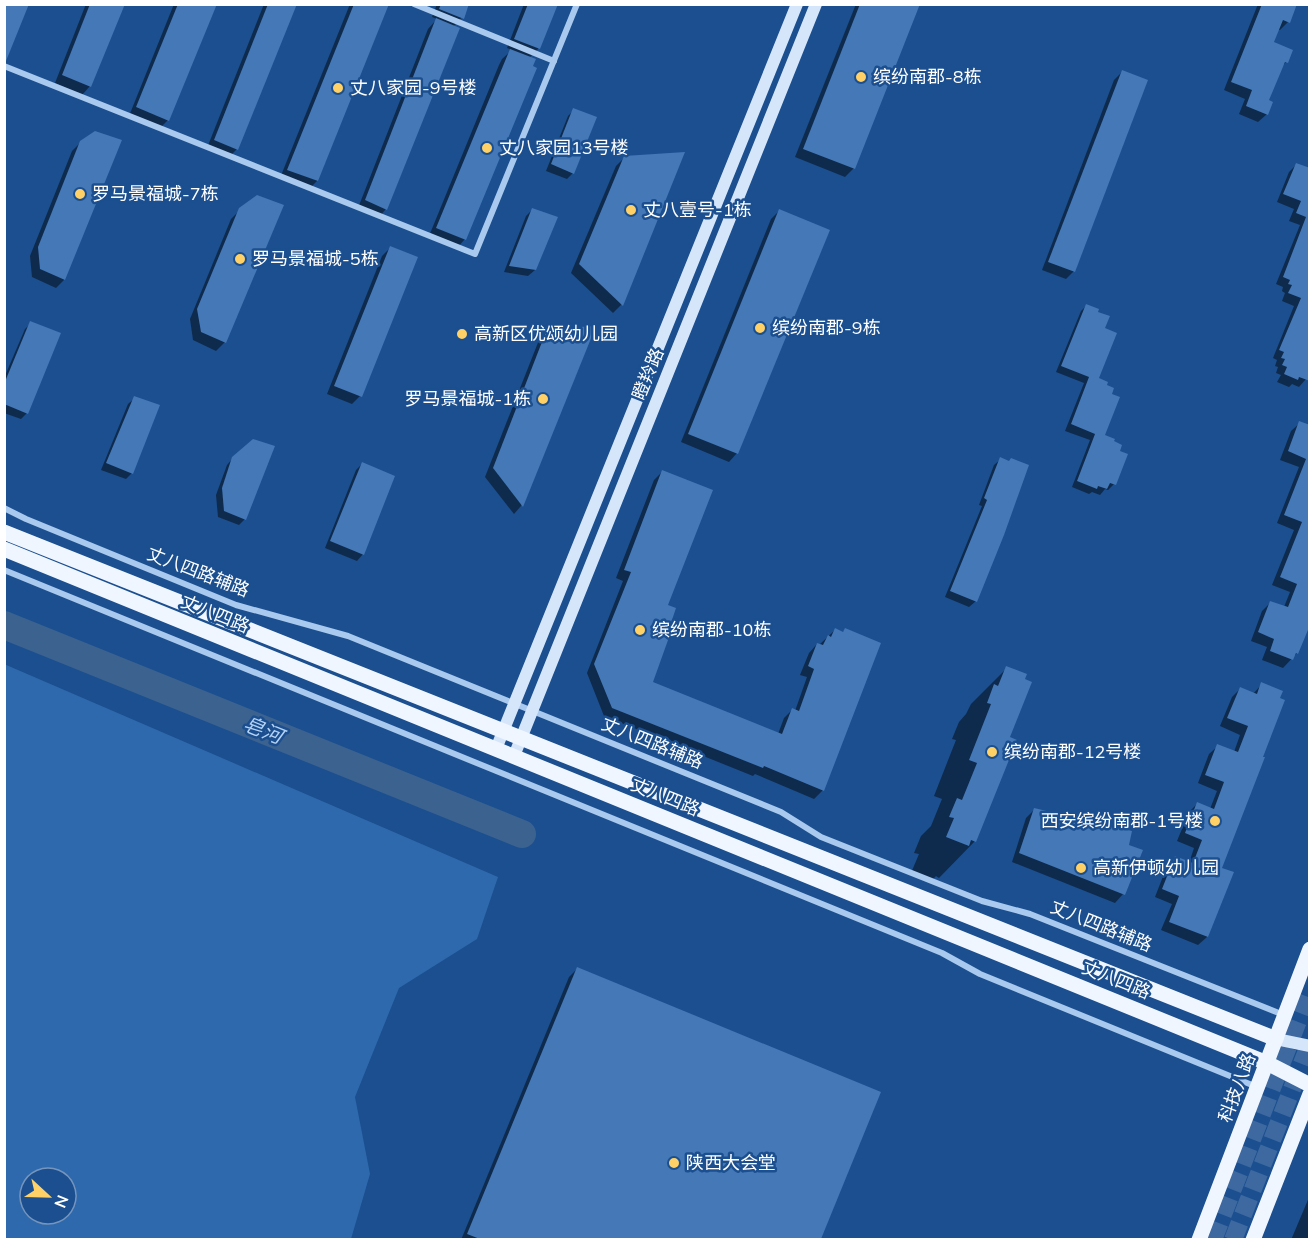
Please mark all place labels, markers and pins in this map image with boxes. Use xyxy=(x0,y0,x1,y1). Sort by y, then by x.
place label: 缤纷南郡-8栋 xyxy=(873,65,982,88)
marker: 缤纷南郡-8栋 xyxy=(854,70,868,84)
place label: 丈八家园-9号楼 xyxy=(350,76,477,99)
marker: 丈八家园-9号楼 xyxy=(331,81,345,95)
place label: 丈八家园13号楼 xyxy=(499,136,629,159)
marker: 丈八家园13号楼 xyxy=(480,141,494,155)
place label: 罗马景福城-7栋 xyxy=(92,182,219,205)
marker: 罗马景福城-7栋 xyxy=(73,187,87,201)
place label: 丈八壹号-1栋 xyxy=(643,198,752,221)
marker: 丈八壹号-1栋 xyxy=(624,203,638,217)
place label: 罗马景福城-5栋 xyxy=(252,247,379,270)
marker: 罗马景福城-5栋 xyxy=(233,252,247,266)
place label: 缤纷南郡-9栋 xyxy=(772,316,881,339)
marker: 缤纷南郡-9栋 xyxy=(753,321,767,335)
place label: 高新区优颂幼儿园 xyxy=(474,322,618,345)
marker: 高新区优颂幼儿园 xyxy=(455,327,469,341)
place label: 罗马景福城-1栋 xyxy=(404,387,531,410)
marker: 罗马景福城-1栋 xyxy=(536,392,550,406)
place label: 缤纷南郡-10栋 xyxy=(652,618,771,641)
marker: 缤纷南郡-10栋 xyxy=(633,623,647,637)
place label: 缤纷南郡-12号楼 xyxy=(1004,740,1141,763)
marker: 缤纷南郡-12号楼 xyxy=(985,745,999,759)
place label: 西安缤纷南郡-1号楼 xyxy=(1040,809,1203,832)
marker: 西安缤纷南郡-1号楼 xyxy=(1208,814,1222,828)
place label: 高新伊顿幼儿园 xyxy=(1093,856,1219,879)
marker: 高新伊顿幼儿园 xyxy=(1074,861,1088,875)
place label: 陕西大会堂 xyxy=(686,1151,776,1174)
marker: 陕西大会堂 xyxy=(667,1156,681,1170)

